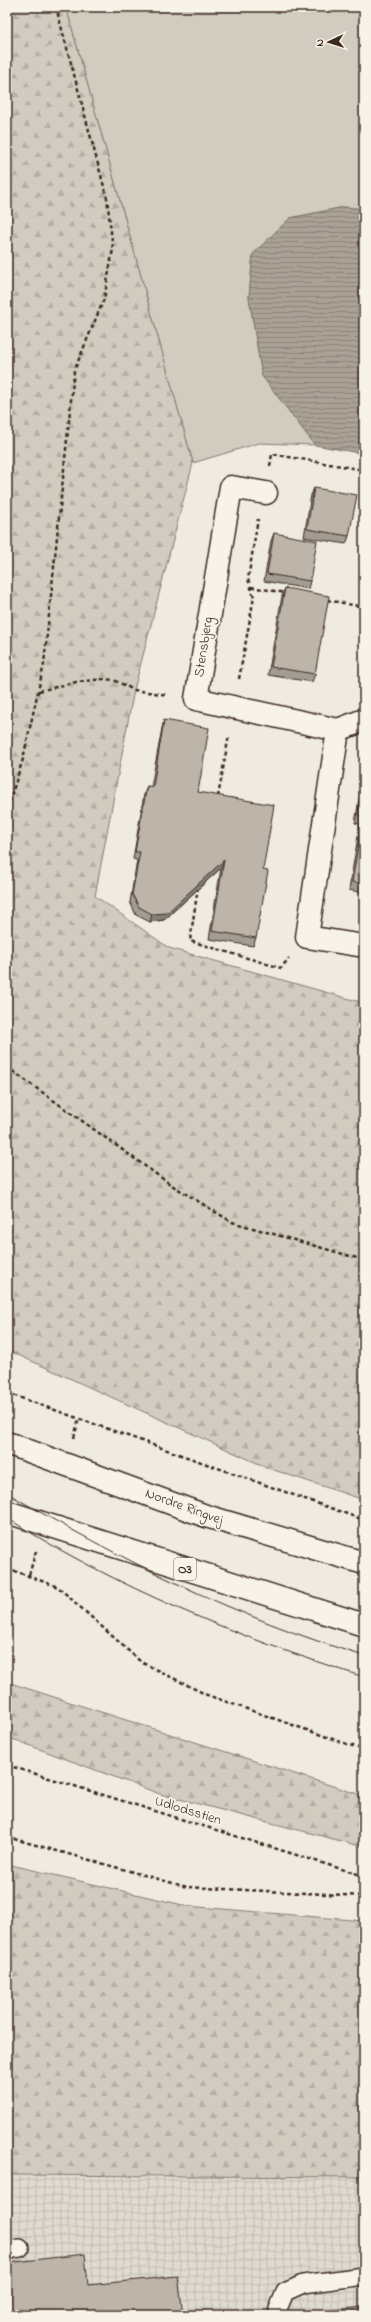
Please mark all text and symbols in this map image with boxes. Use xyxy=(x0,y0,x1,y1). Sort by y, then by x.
north arrow xyxy=(309,22,349,62)
text: N xyxy=(312,38,328,47)
street label: Stensbjerg xyxy=(189,615,220,679)
street label: Nordre Ringvej xyxy=(142,1483,227,1532)
road number: O3 xyxy=(174,1558,196,1580)
street label: Udlodsstien xyxy=(152,1791,224,1831)

